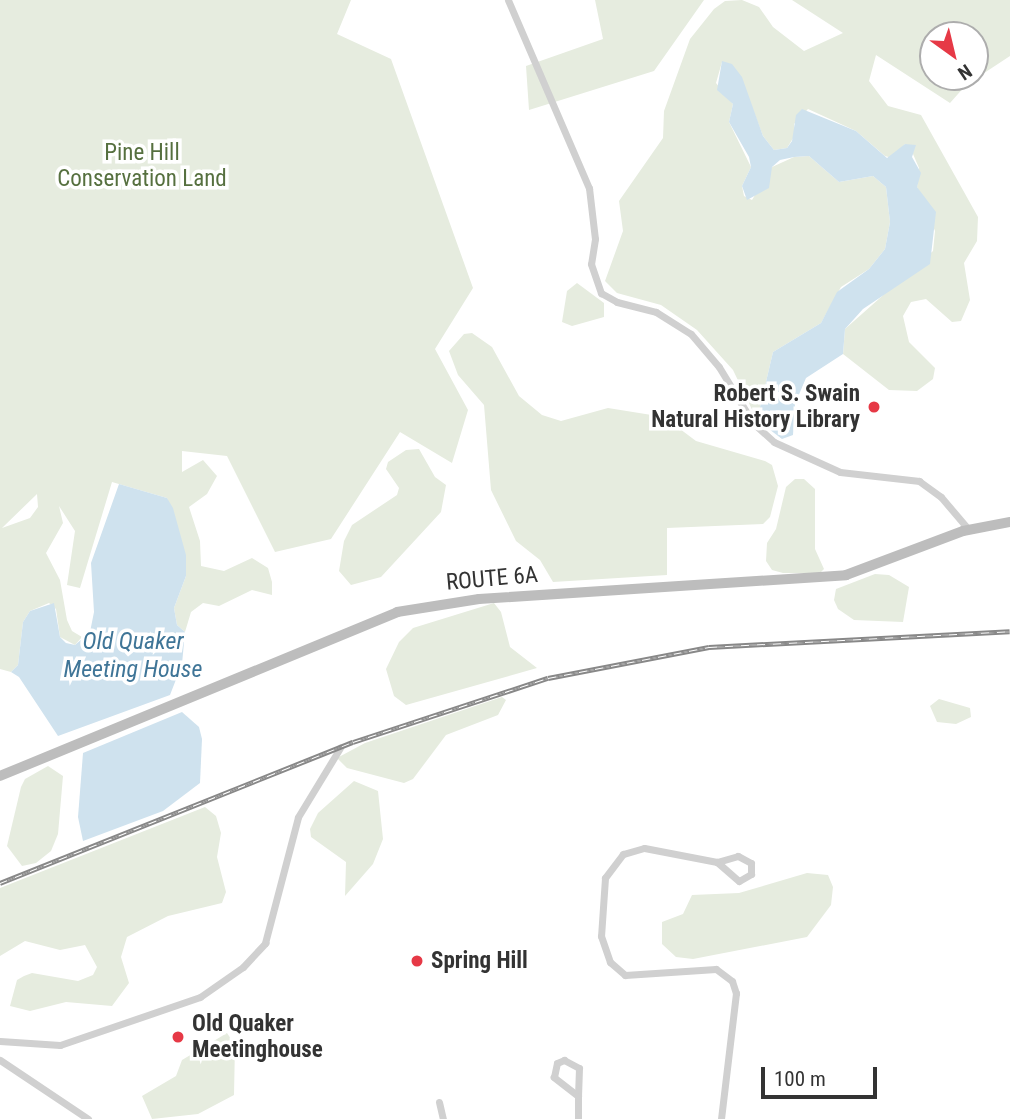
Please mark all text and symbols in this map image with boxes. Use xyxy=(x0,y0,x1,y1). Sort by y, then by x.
north arrow xyxy=(919,21,989,91)
text: N xyxy=(954,59,976,85)
park label: Pine Hill Conservation Land xyxy=(57,139,227,193)
place label: Robert S. Swain Natural History Library xyxy=(651,380,860,434)
marker: Robert S. Swain Natural History Library xyxy=(866,399,882,415)
street label: ROUTE 6A xyxy=(445,561,539,597)
water label: Old Quaker Meeting House xyxy=(64,628,202,684)
place label: Spring Hill xyxy=(431,947,528,975)
marker: Spring Hill xyxy=(409,953,425,969)
place label: Old Quaker Meetinghouse xyxy=(192,1010,323,1064)
marker: Old Quaker Meetinghouse xyxy=(170,1029,186,1045)
scale bar xyxy=(765,1052,880,1096)
text: 100 m xyxy=(774,1067,826,1091)

